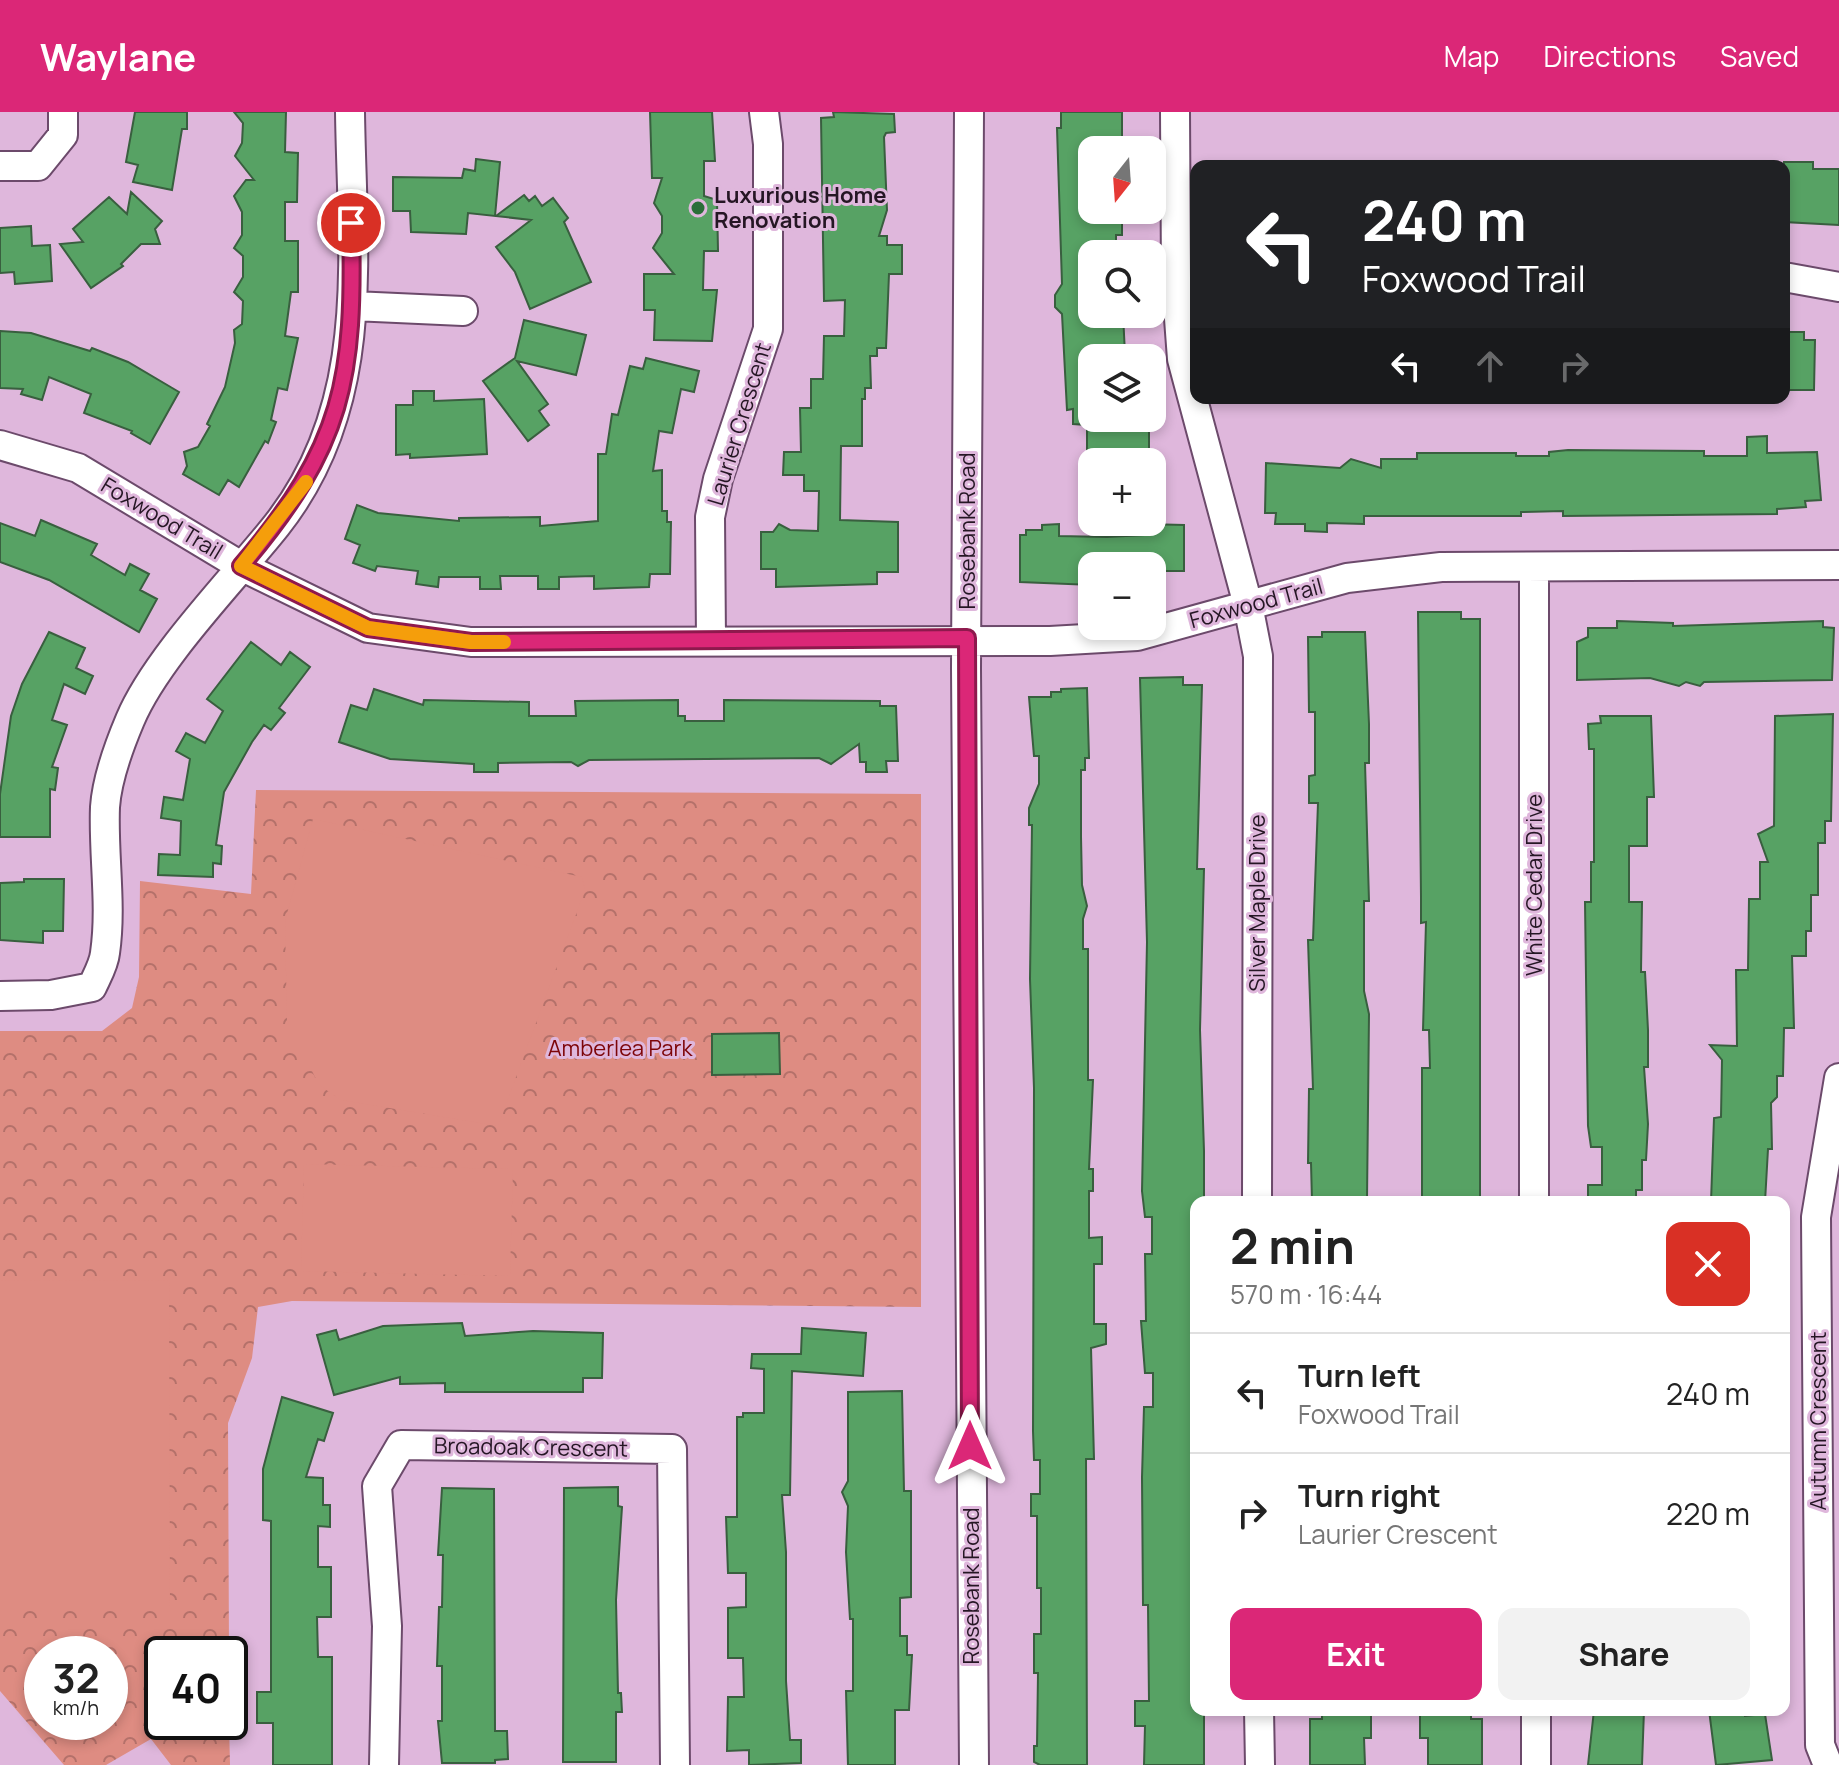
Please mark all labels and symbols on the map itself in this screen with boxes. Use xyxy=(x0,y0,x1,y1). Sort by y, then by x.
north arrow xyxy=(1078,136,1166,224)
place label: Luxurious Home Renovation xyxy=(714,180,886,235)
pin xyxy=(317,189,385,257)
marker: Luxurious Home Renovation xyxy=(689,199,707,217)
street label: Laurier Crescent xyxy=(700,339,778,509)
street label: Rosebank Road xyxy=(952,453,982,609)
street label: Foxwood Trail xyxy=(96,470,228,566)
street label: Foxwood Trail xyxy=(1186,571,1326,635)
street label: White Cedar Drive xyxy=(1519,794,1549,976)
street label: Silver Maple Drive xyxy=(1242,814,1272,992)
park label: Amberlea Park xyxy=(548,1033,693,1063)
street label: Autumn Crescent xyxy=(1803,1331,1833,1511)
position arrow xyxy=(928,1404,1012,1488)
street label: Broadoak Crescent xyxy=(434,1430,628,1464)
street label: Rosebank Road xyxy=(956,1508,986,1664)
speed limit sign: 40 xyxy=(144,1636,248,1740)

